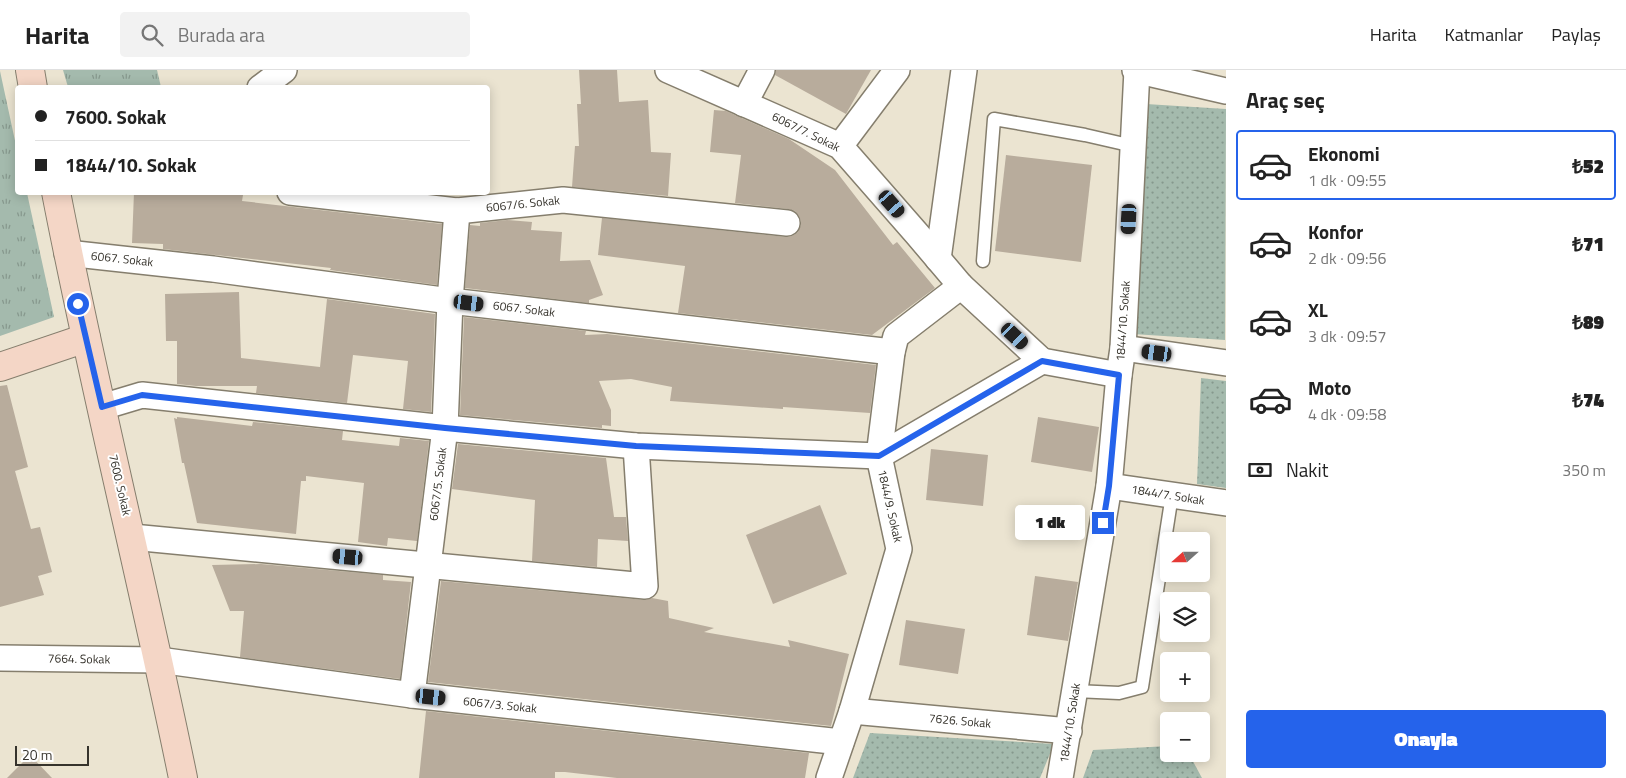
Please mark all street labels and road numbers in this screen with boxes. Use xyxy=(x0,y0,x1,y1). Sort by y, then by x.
street label: 6067/7. Sokak xyxy=(769,107,844,156)
street label: 6067/6. Sokak xyxy=(485,190,561,217)
street label: 6067. Sokak xyxy=(90,246,154,271)
street label: 1844/10. Sokak xyxy=(1110,280,1135,362)
street label: 6067. Sokak xyxy=(492,295,556,322)
street label: 6067/5. Sokak xyxy=(424,446,451,522)
street label: 7600. Sokak xyxy=(104,452,137,518)
street label: 1844/9. Sokak xyxy=(873,468,908,544)
street label: 1844/7. Sokak xyxy=(1130,479,1206,510)
street label: 7664. Sokak xyxy=(48,648,111,669)
street label: 1844/10. Sokak xyxy=(1054,681,1085,764)
street label: 6067/3. Sokak xyxy=(462,691,538,718)
street label: 7626. Sokak xyxy=(928,708,992,733)

